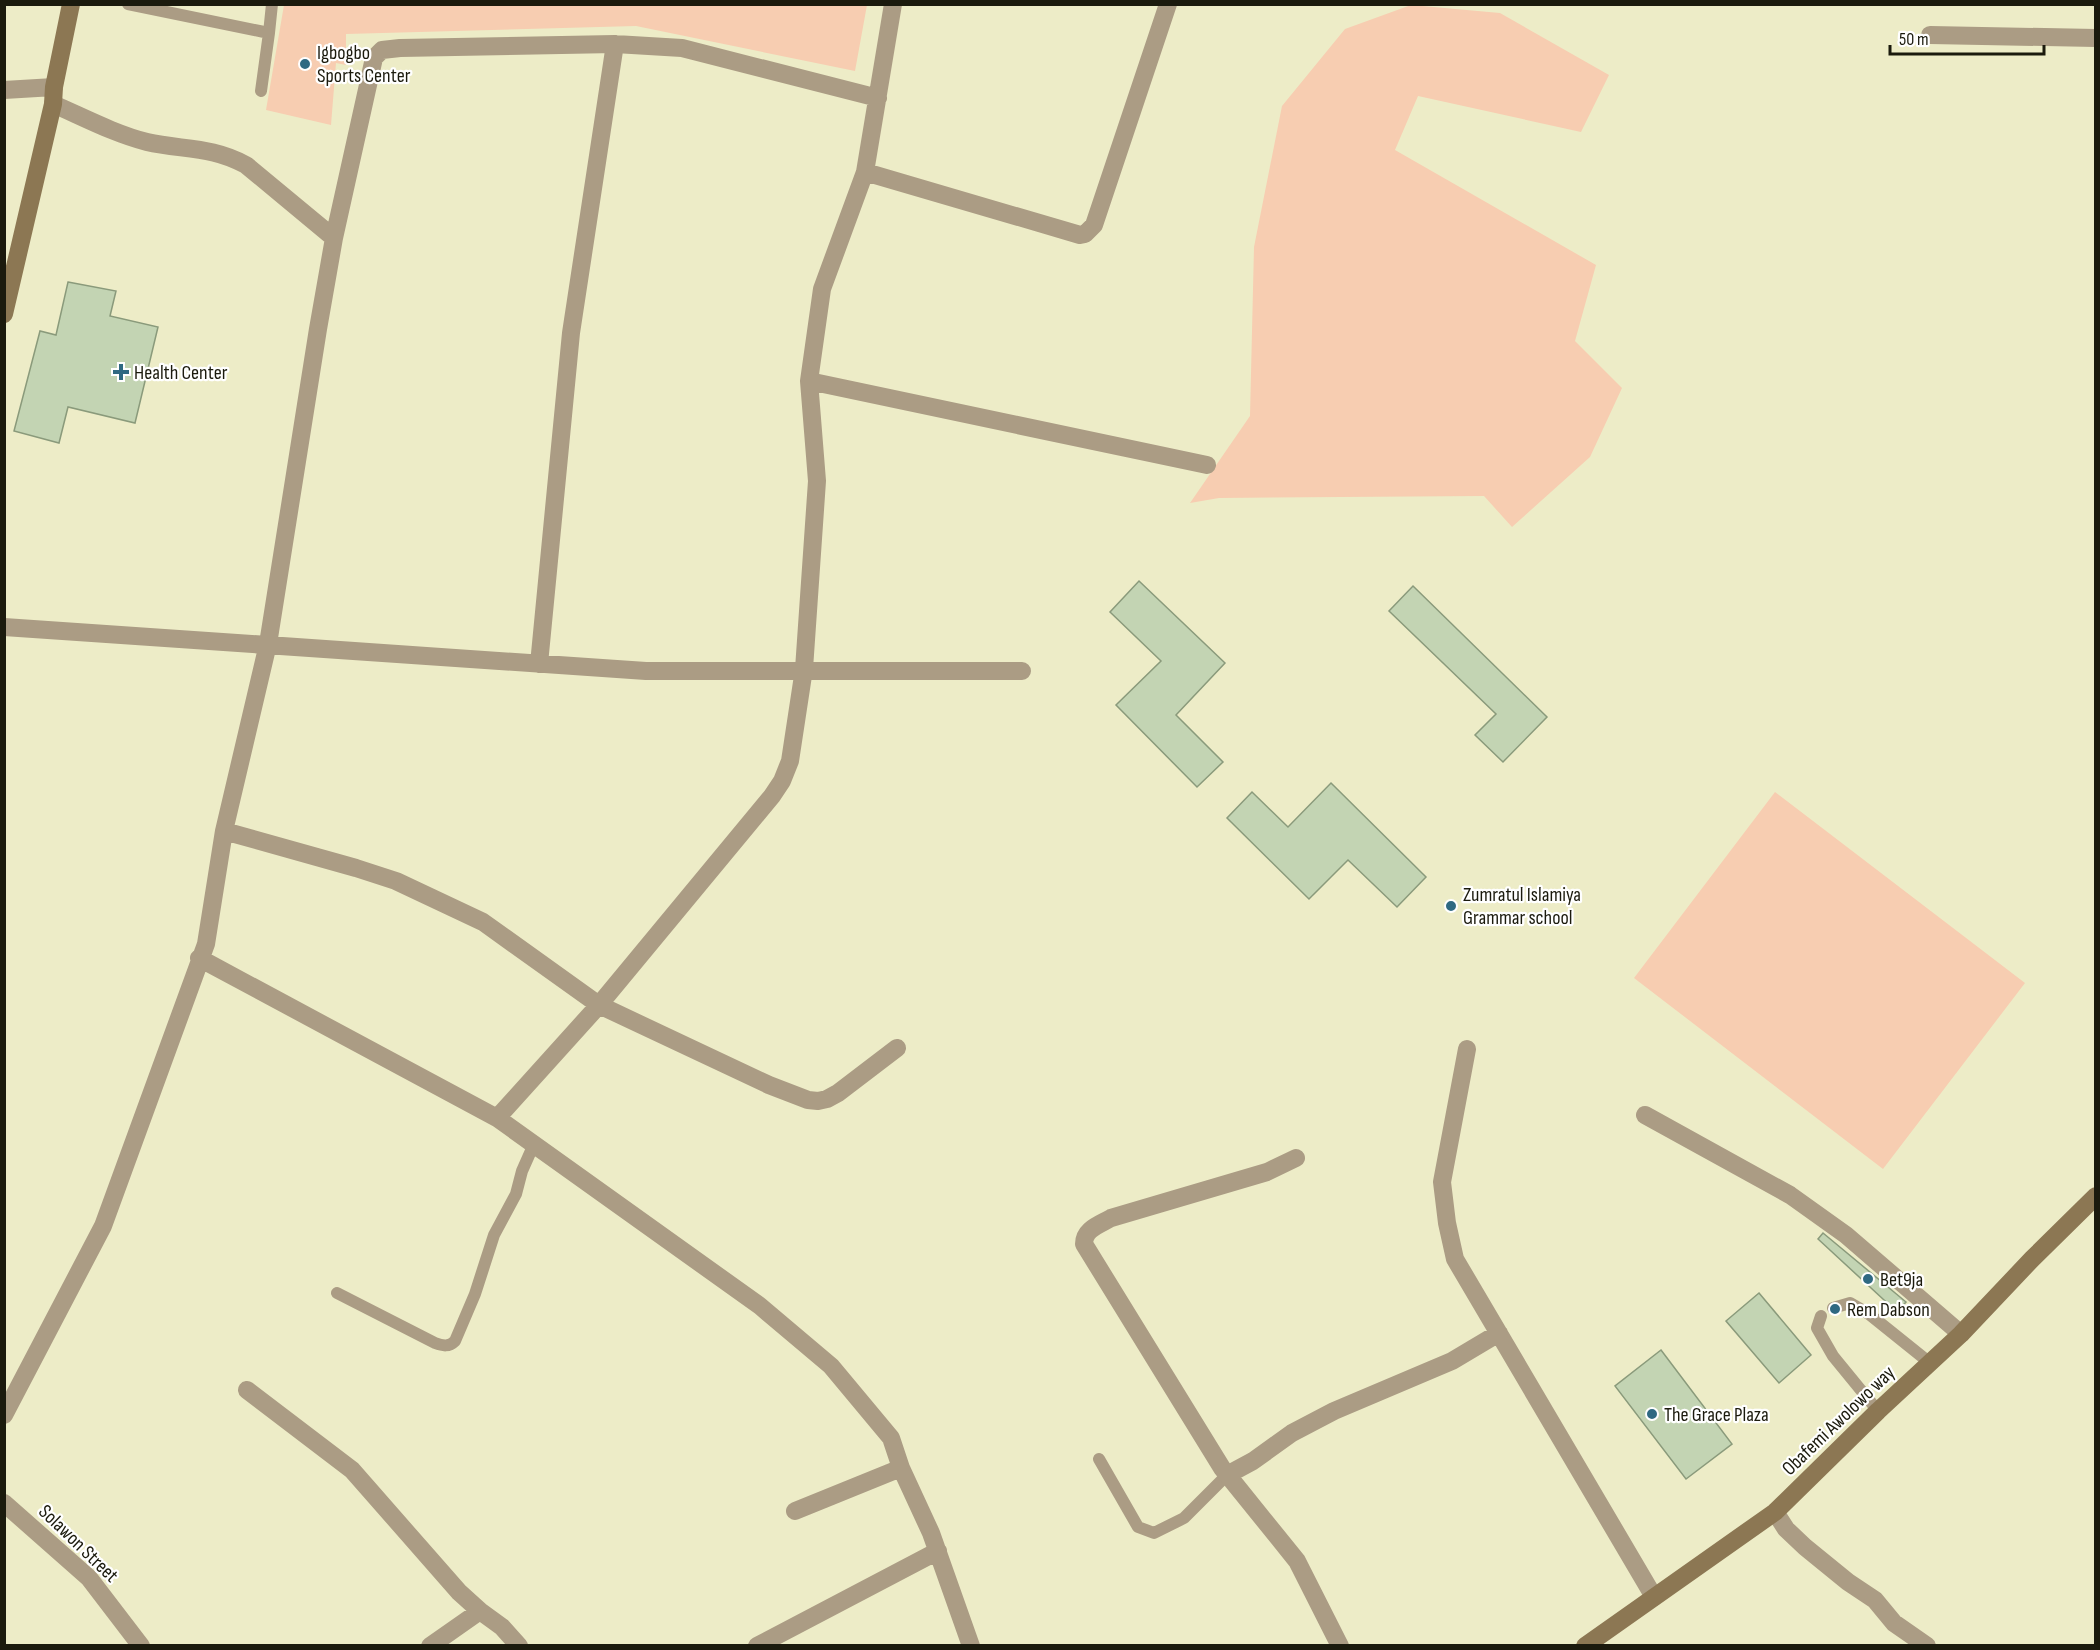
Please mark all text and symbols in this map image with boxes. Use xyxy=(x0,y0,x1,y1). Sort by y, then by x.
scale bar xyxy=(1890,18,2044,56)
text: 50 m xyxy=(1899,29,1929,50)
place label: Igbogbo Sports Center xyxy=(317,41,411,88)
marker: Igbogbo Sports Center xyxy=(298,57,312,71)
place label: Health Center xyxy=(134,361,228,385)
marker: Health Center xyxy=(112,363,130,381)
place label: Zumratul Islamiya Grammar school xyxy=(1463,883,1581,930)
marker: Zumratul Islamiya Grammar school xyxy=(1444,899,1458,913)
place label: Bet9ja xyxy=(1880,1268,1923,1292)
marker: Bet9ja xyxy=(1861,1272,1875,1286)
place label: Rem Dabson xyxy=(1847,1298,1930,1322)
marker: Rem Dabson xyxy=(1828,1302,1842,1316)
street label: Obafemi Awolowo way xyxy=(1777,1361,1900,1481)
place label: The Grace Plaza xyxy=(1664,1403,1769,1427)
marker: The Grace Plaza xyxy=(1645,1407,1659,1421)
street label: Solawon Street xyxy=(33,1500,123,1588)

